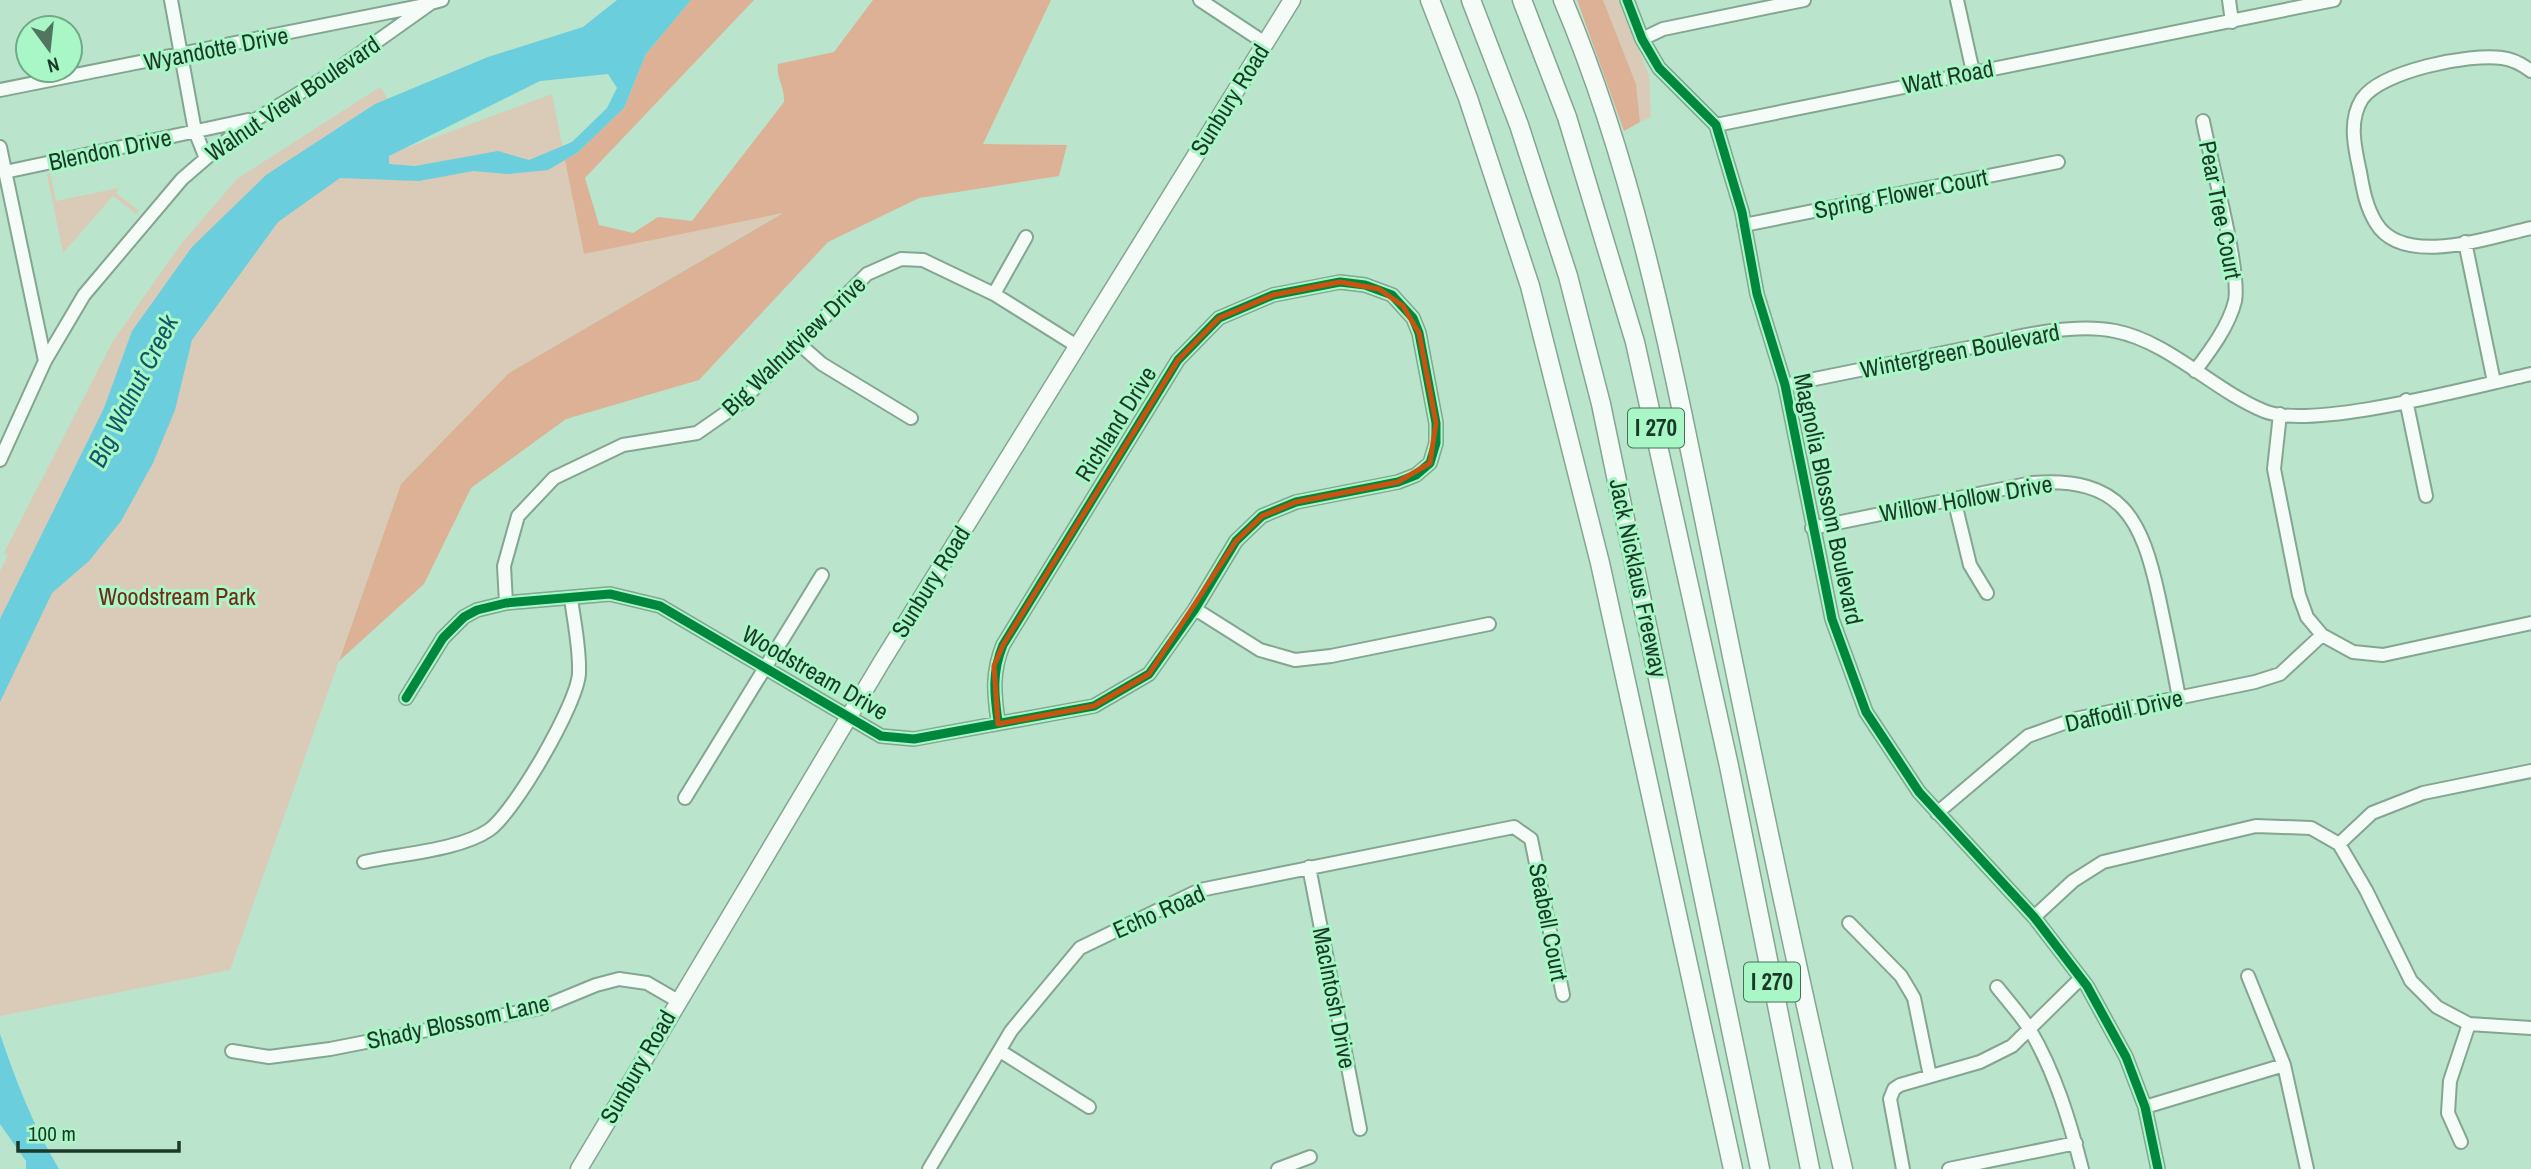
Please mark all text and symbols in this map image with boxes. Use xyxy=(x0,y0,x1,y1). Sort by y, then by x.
north arrow xyxy=(14,14,84,84)
street label: Wyandotte Drive xyxy=(141,18,291,78)
street label: Walnut View Boulevard xyxy=(199,28,386,168)
street label: Sunbury Road xyxy=(1182,38,1276,161)
text: N xyxy=(45,51,62,79)
street label: Watt Road xyxy=(1899,52,1996,101)
street label: Blendon Drive xyxy=(45,120,174,178)
street label: Pear Tree Court xyxy=(2192,138,2250,282)
street label: Spring Flower Court xyxy=(1811,160,1991,226)
street label: Big Walnutview Drive xyxy=(714,268,872,422)
water label: Big Walnut Creek xyxy=(79,307,187,473)
street label: Wintergreen Boulevard xyxy=(1857,315,2062,385)
street label: Richland Drive xyxy=(1067,360,1163,487)
street label: Magnolia Blossom Boulevard xyxy=(1787,370,1871,627)
road number: I 270 xyxy=(1628,408,1684,448)
street label: Willow Hollow Drive xyxy=(1877,467,2055,529)
street label: Jack Nicklaus Freeway xyxy=(1602,476,1676,680)
street label: Sunbury Road xyxy=(883,520,977,643)
park label: Woodstream Park xyxy=(98,580,256,612)
street label: Woodstream Drive xyxy=(737,617,894,727)
street label: Daffodil Drive xyxy=(2062,681,2186,739)
street label: Seabell Court xyxy=(1522,860,1576,984)
street label: Echo Road xyxy=(1108,877,1210,946)
street label: MacIntosh Drive xyxy=(1306,924,1364,1071)
road number: I 270 xyxy=(1744,962,1800,1001)
street label: Shady Blossom Lane xyxy=(364,986,552,1056)
street label: Sunbury Road xyxy=(592,1004,682,1129)
scale bar xyxy=(18,1110,178,1154)
text: 100 m xyxy=(28,1119,76,1148)

